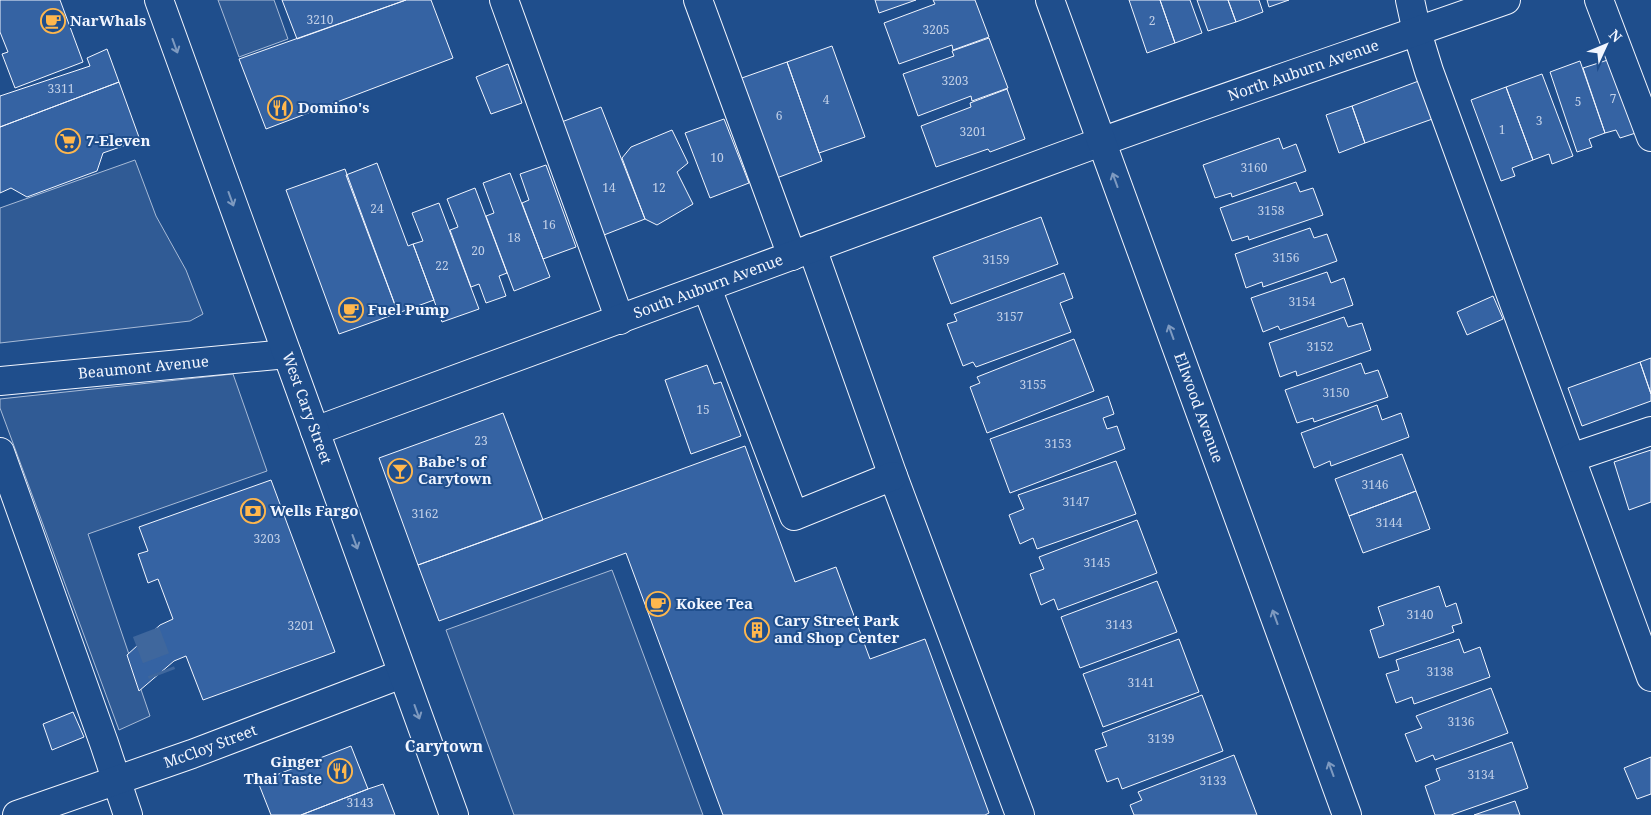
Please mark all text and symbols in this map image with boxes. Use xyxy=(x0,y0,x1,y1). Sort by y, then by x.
cafe icon: NarWhals xyxy=(40,8,66,34)
place label: NarWhals xyxy=(70,10,146,30)
house number: 3210 xyxy=(307,11,334,28)
house number: 2 xyxy=(1149,12,1155,29)
north arrow xyxy=(1581,20,1631,70)
house number: 3205 xyxy=(923,21,949,38)
text: N xyxy=(1605,25,1626,46)
street label: North Auburn Avenue xyxy=(1225,34,1381,105)
one-way arrow xyxy=(171,38,180,53)
house number: 3203 xyxy=(942,72,969,89)
house number: 3311 xyxy=(48,80,74,97)
house number: 7 xyxy=(1610,90,1617,107)
house number: 4 xyxy=(823,91,830,108)
house number: 5 xyxy=(1575,93,1581,110)
restaurant icon: Domino's xyxy=(267,95,293,121)
place label: Domino's xyxy=(298,97,370,117)
house number: 6 xyxy=(776,107,783,124)
house number: 3 xyxy=(1536,112,1543,129)
house number: 1 xyxy=(1499,121,1505,138)
house number: 3201 xyxy=(960,123,986,140)
supermarket icon: 7-Eleven xyxy=(55,128,81,154)
place label: 7-Eleven xyxy=(86,130,150,150)
house number: 10 xyxy=(710,149,724,166)
house number: 3160 xyxy=(1241,159,1268,176)
one-way arrow xyxy=(1110,173,1119,188)
house number: 14 xyxy=(602,179,616,196)
house number: 12 xyxy=(652,179,666,196)
one-way arrow xyxy=(227,190,236,206)
house number: 24 xyxy=(370,200,384,217)
house number: 3158 xyxy=(1258,202,1285,219)
house number: 16 xyxy=(542,216,556,233)
house number: 18 xyxy=(507,229,521,246)
house number: 20 xyxy=(471,242,485,259)
street label: South Auburn Avenue xyxy=(630,249,785,322)
house number: 3156 xyxy=(1273,249,1300,266)
house number: 3159 xyxy=(983,251,1009,268)
house number: 22 xyxy=(435,257,449,274)
house number: 3154 xyxy=(1289,293,1316,310)
cafe icon: Fuel Pump xyxy=(338,297,364,323)
place label: Fuel Pump xyxy=(368,299,449,319)
house number: 3157 xyxy=(997,308,1024,325)
one-way arrow xyxy=(1166,325,1175,341)
house number: 3152 xyxy=(1307,338,1333,355)
street label: West Cary Street xyxy=(278,349,337,467)
street label: Beaumont Avenue xyxy=(77,350,210,383)
street label: Ellwood Avenue xyxy=(1170,350,1229,465)
house number: 3155 xyxy=(1020,376,1046,393)
house number: 3150 xyxy=(1323,384,1350,401)
house number: 15 xyxy=(696,401,710,418)
house number: 23 xyxy=(474,432,488,449)
house number: 3153 xyxy=(1045,435,1072,452)
place label: Babe's of Carytown xyxy=(418,451,492,488)
bar icon: Babe's of Carytown xyxy=(387,458,413,484)
house number: 3146 xyxy=(1362,476,1389,493)
house number: 3147 xyxy=(1063,493,1090,510)
bank icon: Wells Fargo xyxy=(240,498,266,524)
place label: Wells Fargo xyxy=(270,500,359,520)
house number: 3162 xyxy=(412,505,438,522)
house number: 3144 xyxy=(1376,514,1403,531)
house number: 3203 xyxy=(254,530,281,547)
one-way arrow xyxy=(351,534,360,550)
house number: 3145 xyxy=(1084,554,1110,571)
cafe icon: Kokee Tea xyxy=(645,591,671,617)
place label: Kokee Tea xyxy=(676,593,753,613)
house number: 3140 xyxy=(1407,606,1434,623)
one-way arrow xyxy=(1270,609,1279,625)
place label: Cary Street Park and Shop Center xyxy=(774,610,900,647)
house number: 3143 xyxy=(1106,616,1133,633)
house number: 3201 xyxy=(288,617,314,634)
building icon: Cary Street Park and Shop Center xyxy=(744,617,770,643)
house number: 3138 xyxy=(1427,663,1454,680)
house number: 3141 xyxy=(1128,674,1154,691)
one-way arrow xyxy=(413,703,422,719)
house number: 3136 xyxy=(1448,713,1475,730)
street label: McCloy Street xyxy=(161,719,259,772)
house number: 3139 xyxy=(1148,730,1174,747)
district label: Carytown xyxy=(405,735,484,757)
place label: Ginger Thai Taste xyxy=(244,751,322,788)
restaurant icon: Ginger Thai Taste xyxy=(327,758,353,784)
one-way arrow xyxy=(1326,762,1335,777)
house number: 3134 xyxy=(1468,766,1495,783)
house number: 3133 xyxy=(1200,772,1227,789)
house number: 3143 xyxy=(347,794,374,811)

